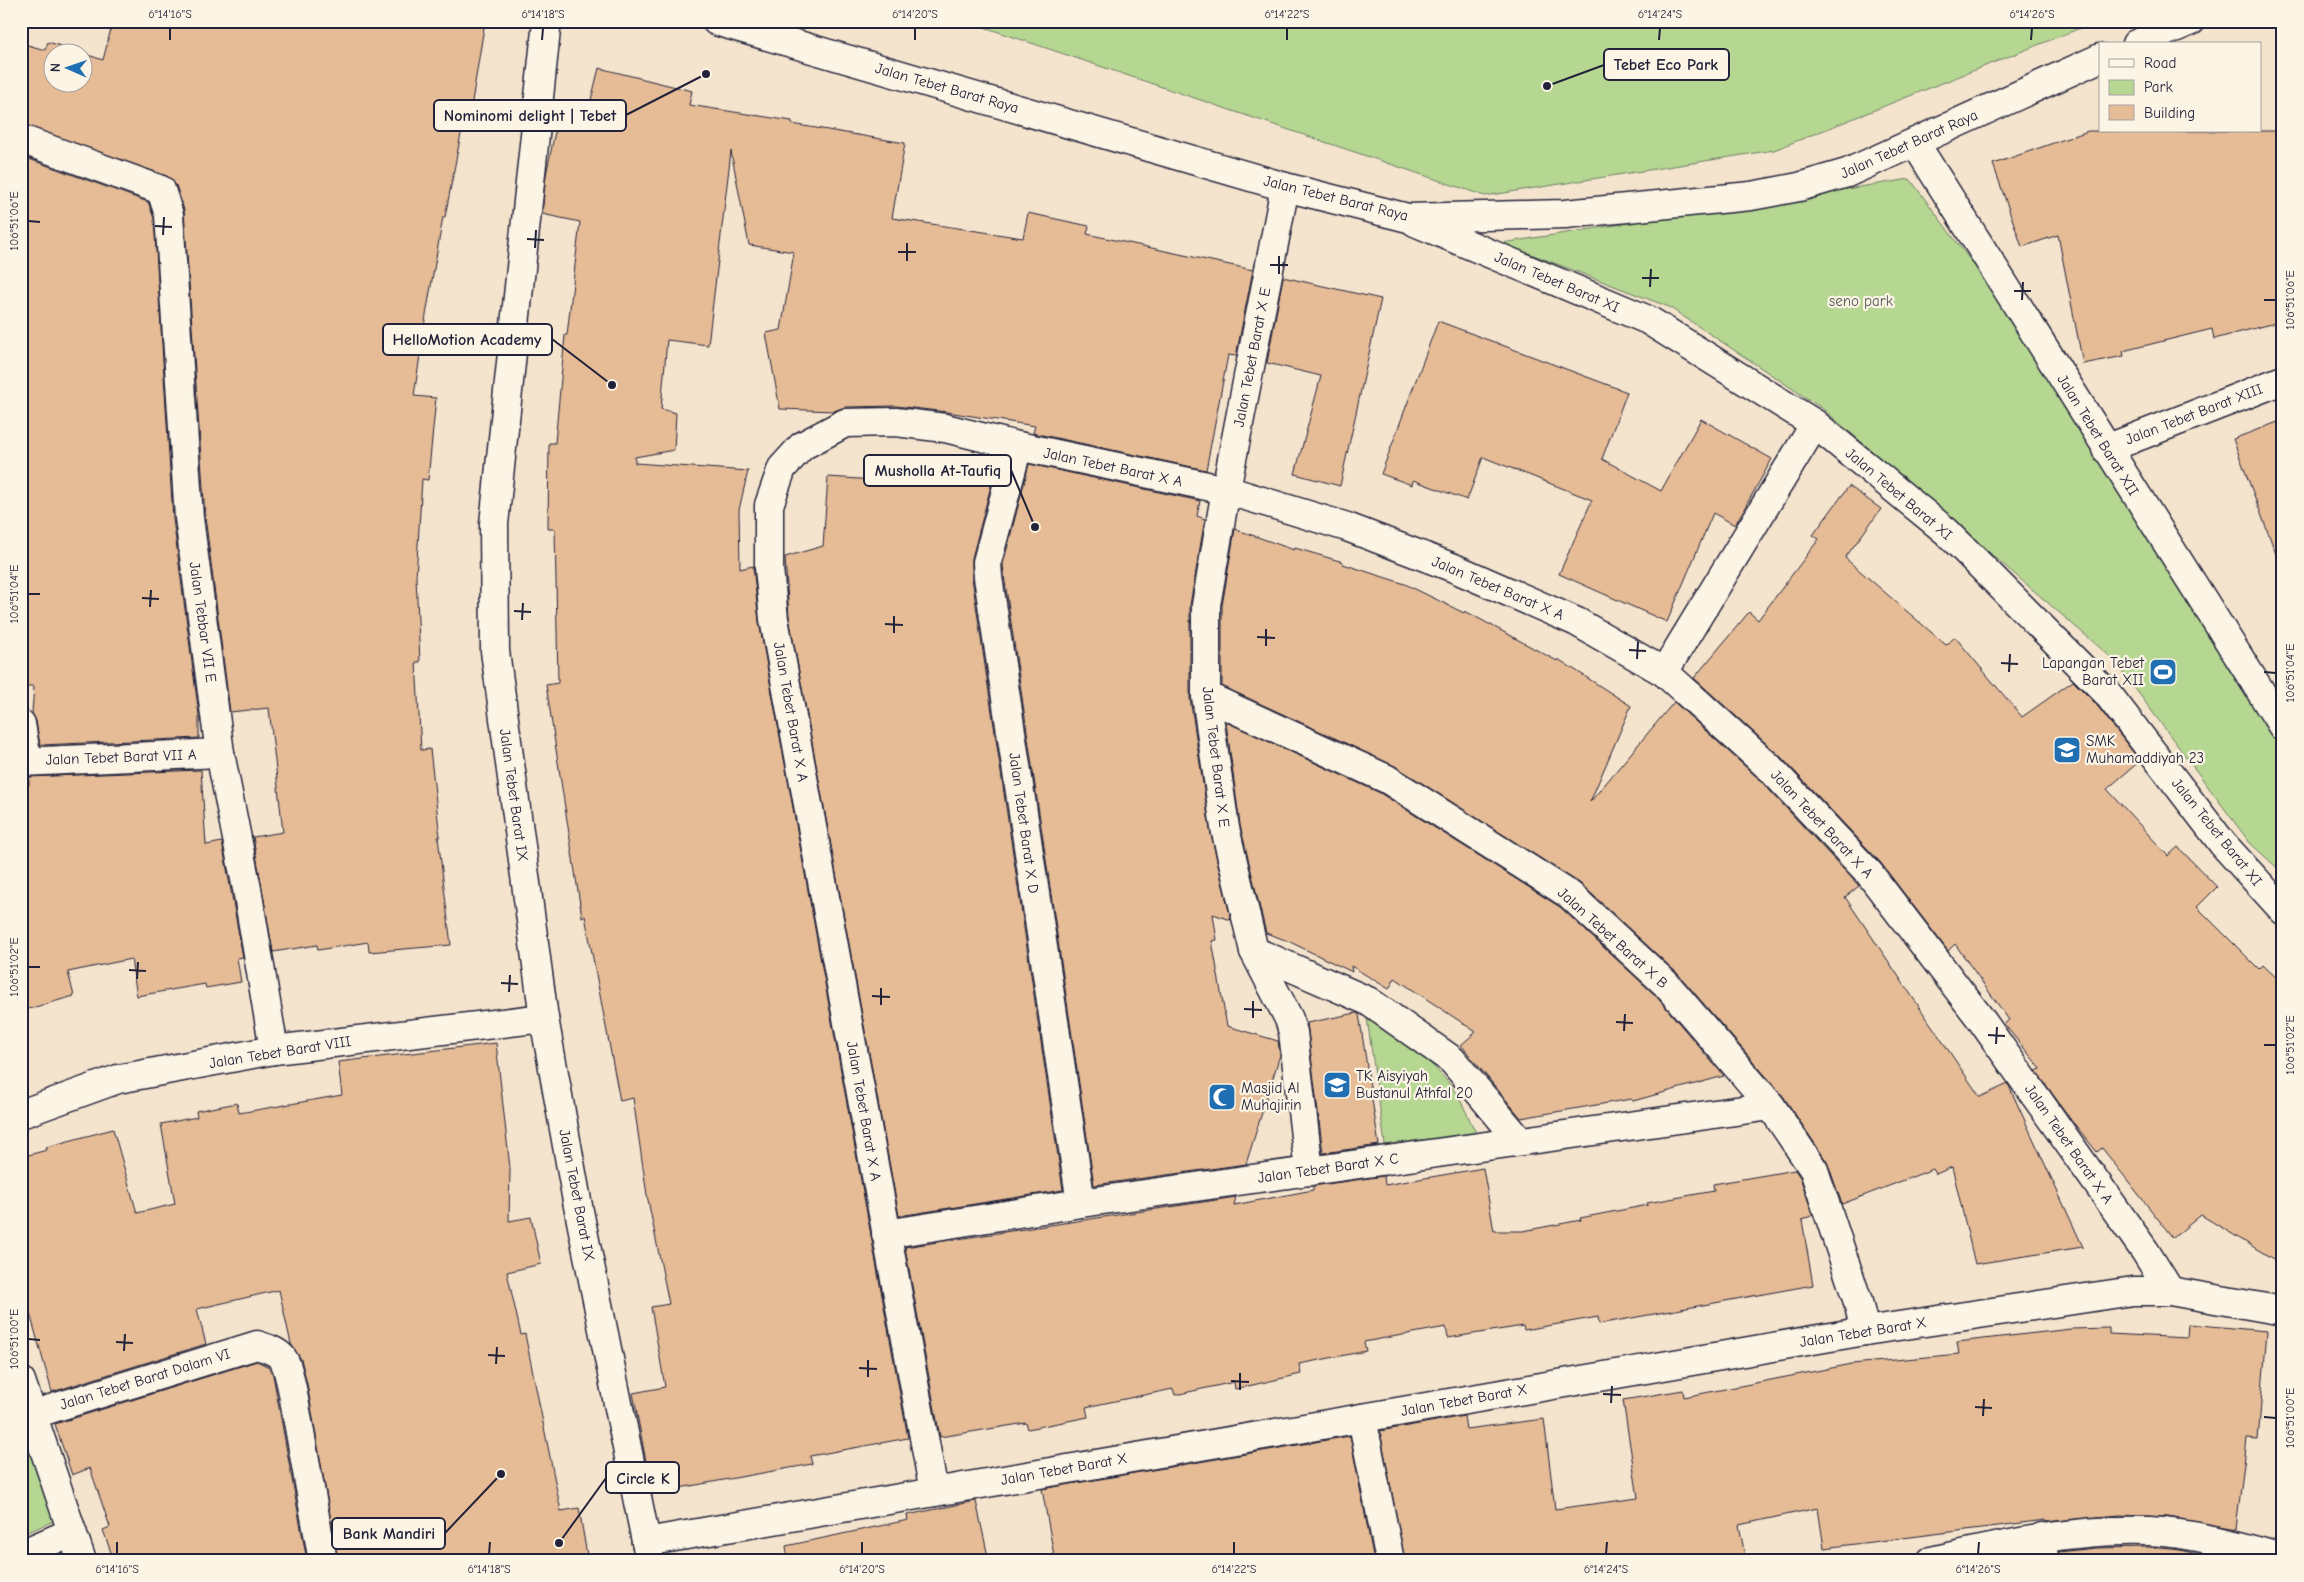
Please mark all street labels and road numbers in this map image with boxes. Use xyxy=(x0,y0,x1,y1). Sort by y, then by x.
street label: Jalan Tebet Barat Raya xyxy=(873,59,1021,117)
street label: Jalan Tebet Barat Raya xyxy=(1838,106,1980,182)
street label: Jalan Tebet Barat Raya xyxy=(1262,171,1410,225)
street label: Jalan Tebet Barat XI xyxy=(1492,248,1622,316)
street label: Jalan Tebet Barat X E xyxy=(1230,286,1274,428)
street label: Jalan Tebet Barat XII xyxy=(2053,371,2143,499)
street label: Jalan Tebet Barat XIII xyxy=(2123,379,2265,448)
street label: Jalan Tebet Barat X A xyxy=(1042,443,1184,491)
street label: Jalan Tebet Barat XI xyxy=(1842,444,1956,544)
street label: Jalan Tebet Barat X A xyxy=(1429,552,1567,624)
street label: Jalan Tebbar VII E xyxy=(186,560,220,684)
street label: Jalan Tebet Barat X A xyxy=(770,641,812,784)
street label: Jalan Tebet Barat X E xyxy=(1198,685,1234,829)
street label: Jalan Tebet Barat IX xyxy=(496,727,532,863)
street label: Jalan Tebet Barat VII A xyxy=(45,745,197,769)
street label: Jalan Tebet Barat X D xyxy=(1005,751,1043,895)
street label: Jalan Tebet Barat X A xyxy=(1767,766,1877,882)
street label: Jalan Tebet Barat XI xyxy=(2168,774,2266,890)
street label: Jalan Tebet Barat X B xyxy=(1554,884,1672,992)
street label: Jalan Tebet Barat VIII xyxy=(208,1032,352,1072)
street label: Jalan Tebet Barat X A xyxy=(843,1040,885,1183)
street label: Jalan Tebet Barat X A xyxy=(2021,1081,2117,1207)
street label: Jalan Tebet Barat IX xyxy=(555,1128,599,1262)
street label: Jalan Tebet Barat X C xyxy=(1256,1149,1400,1187)
street label: Jalan Tebet Barat X xyxy=(1798,1313,1928,1351)
street label: Jalan Tebet Barat Dalam VI xyxy=(58,1344,232,1414)
street label: Jalan Tebet Barat X xyxy=(1399,1380,1529,1420)
street label: Jalan Tebet Barat X xyxy=(999,1449,1129,1489)

